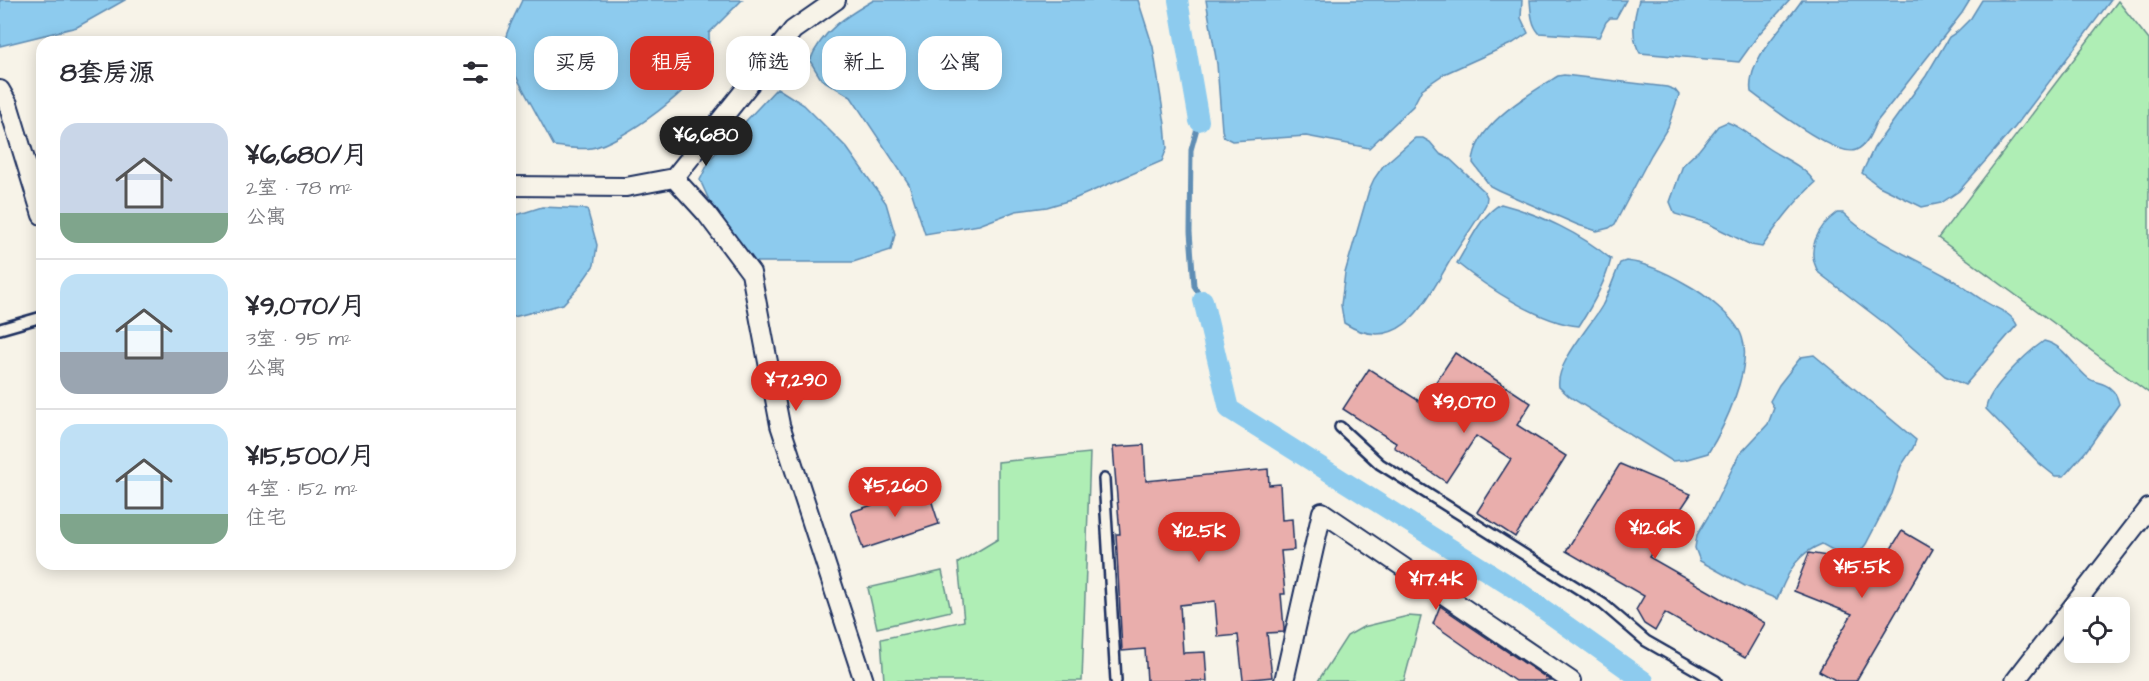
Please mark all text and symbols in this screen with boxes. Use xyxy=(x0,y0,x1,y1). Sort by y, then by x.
chip: 买房 xyxy=(534,36,618,90)
chip: 租房 xyxy=(630,36,714,90)
chip: 筛选 xyxy=(726,36,810,90)
chip: 新上 xyxy=(822,36,906,90)
chip: 公寓 xyxy=(918,36,1002,90)
text: 8套房源 xyxy=(60,55,155,91)
icon: filters xyxy=(459,56,492,89)
pin: ¥6,680 xyxy=(657,116,755,167)
text: ¥6,680 xyxy=(674,121,738,149)
text: ¥6,680/月 xyxy=(246,137,368,173)
icon: home xyxy=(108,147,180,219)
text: 2室 · 78 m² xyxy=(246,174,353,202)
text: 公寓 xyxy=(246,203,286,231)
text: ¥9,070/月 xyxy=(246,288,366,324)
icon: home xyxy=(108,298,180,370)
text: 3室 · 95 m² xyxy=(246,325,352,353)
text: 公寓 xyxy=(246,354,286,382)
pin: ¥7,290 xyxy=(747,361,845,412)
text: ¥7,290 xyxy=(765,366,827,394)
pin: ¥9,070 xyxy=(1415,383,1513,434)
text: ¥9,070 xyxy=(1432,388,1496,416)
text: ¥15,500/月 xyxy=(246,438,375,474)
icon: home xyxy=(108,448,180,520)
pin: ¥5,260 xyxy=(846,467,944,518)
text: ¥5,260 xyxy=(863,472,928,500)
text: 4室 · 152 m² xyxy=(246,475,358,503)
text: 住宅 xyxy=(246,504,286,532)
pin: ¥12.6K xyxy=(1606,509,1704,560)
pin: ¥12.5K xyxy=(1150,512,1248,563)
text: ¥12.6K xyxy=(1629,514,1681,542)
text: ¥12.5K xyxy=(1172,517,1226,545)
pin: ¥15.5K xyxy=(1813,548,1911,599)
text: ¥15.5K xyxy=(1834,553,1890,581)
pin: ¥17.4K xyxy=(1387,560,1485,611)
text: ¥17.4K xyxy=(1409,565,1463,593)
map controls xyxy=(2064,597,2130,663)
button: locate xyxy=(2064,597,2130,663)

